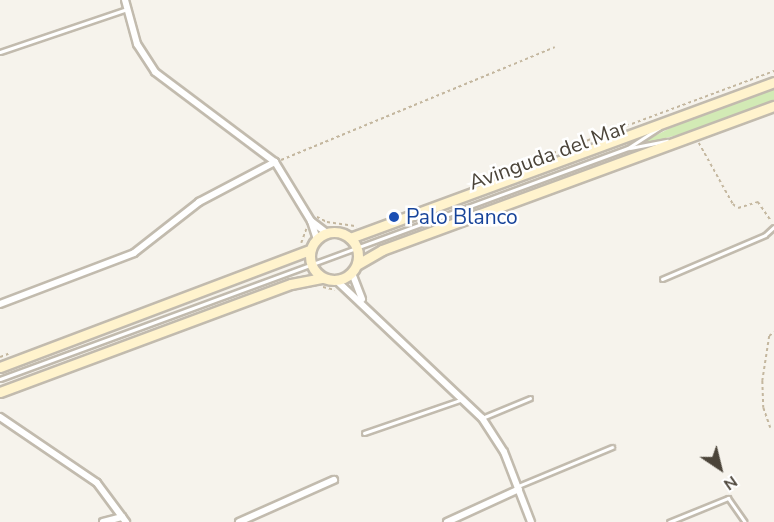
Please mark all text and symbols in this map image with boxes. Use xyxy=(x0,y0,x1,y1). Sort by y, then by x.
street label: Avinguda del Mar xyxy=(465,115,631,195)
place label: Palo Blanco xyxy=(406,204,518,230)
marker: Palo Blanco xyxy=(387,210,401,224)
north arrow xyxy=(690,438,750,498)
text: N xyxy=(719,470,742,495)

